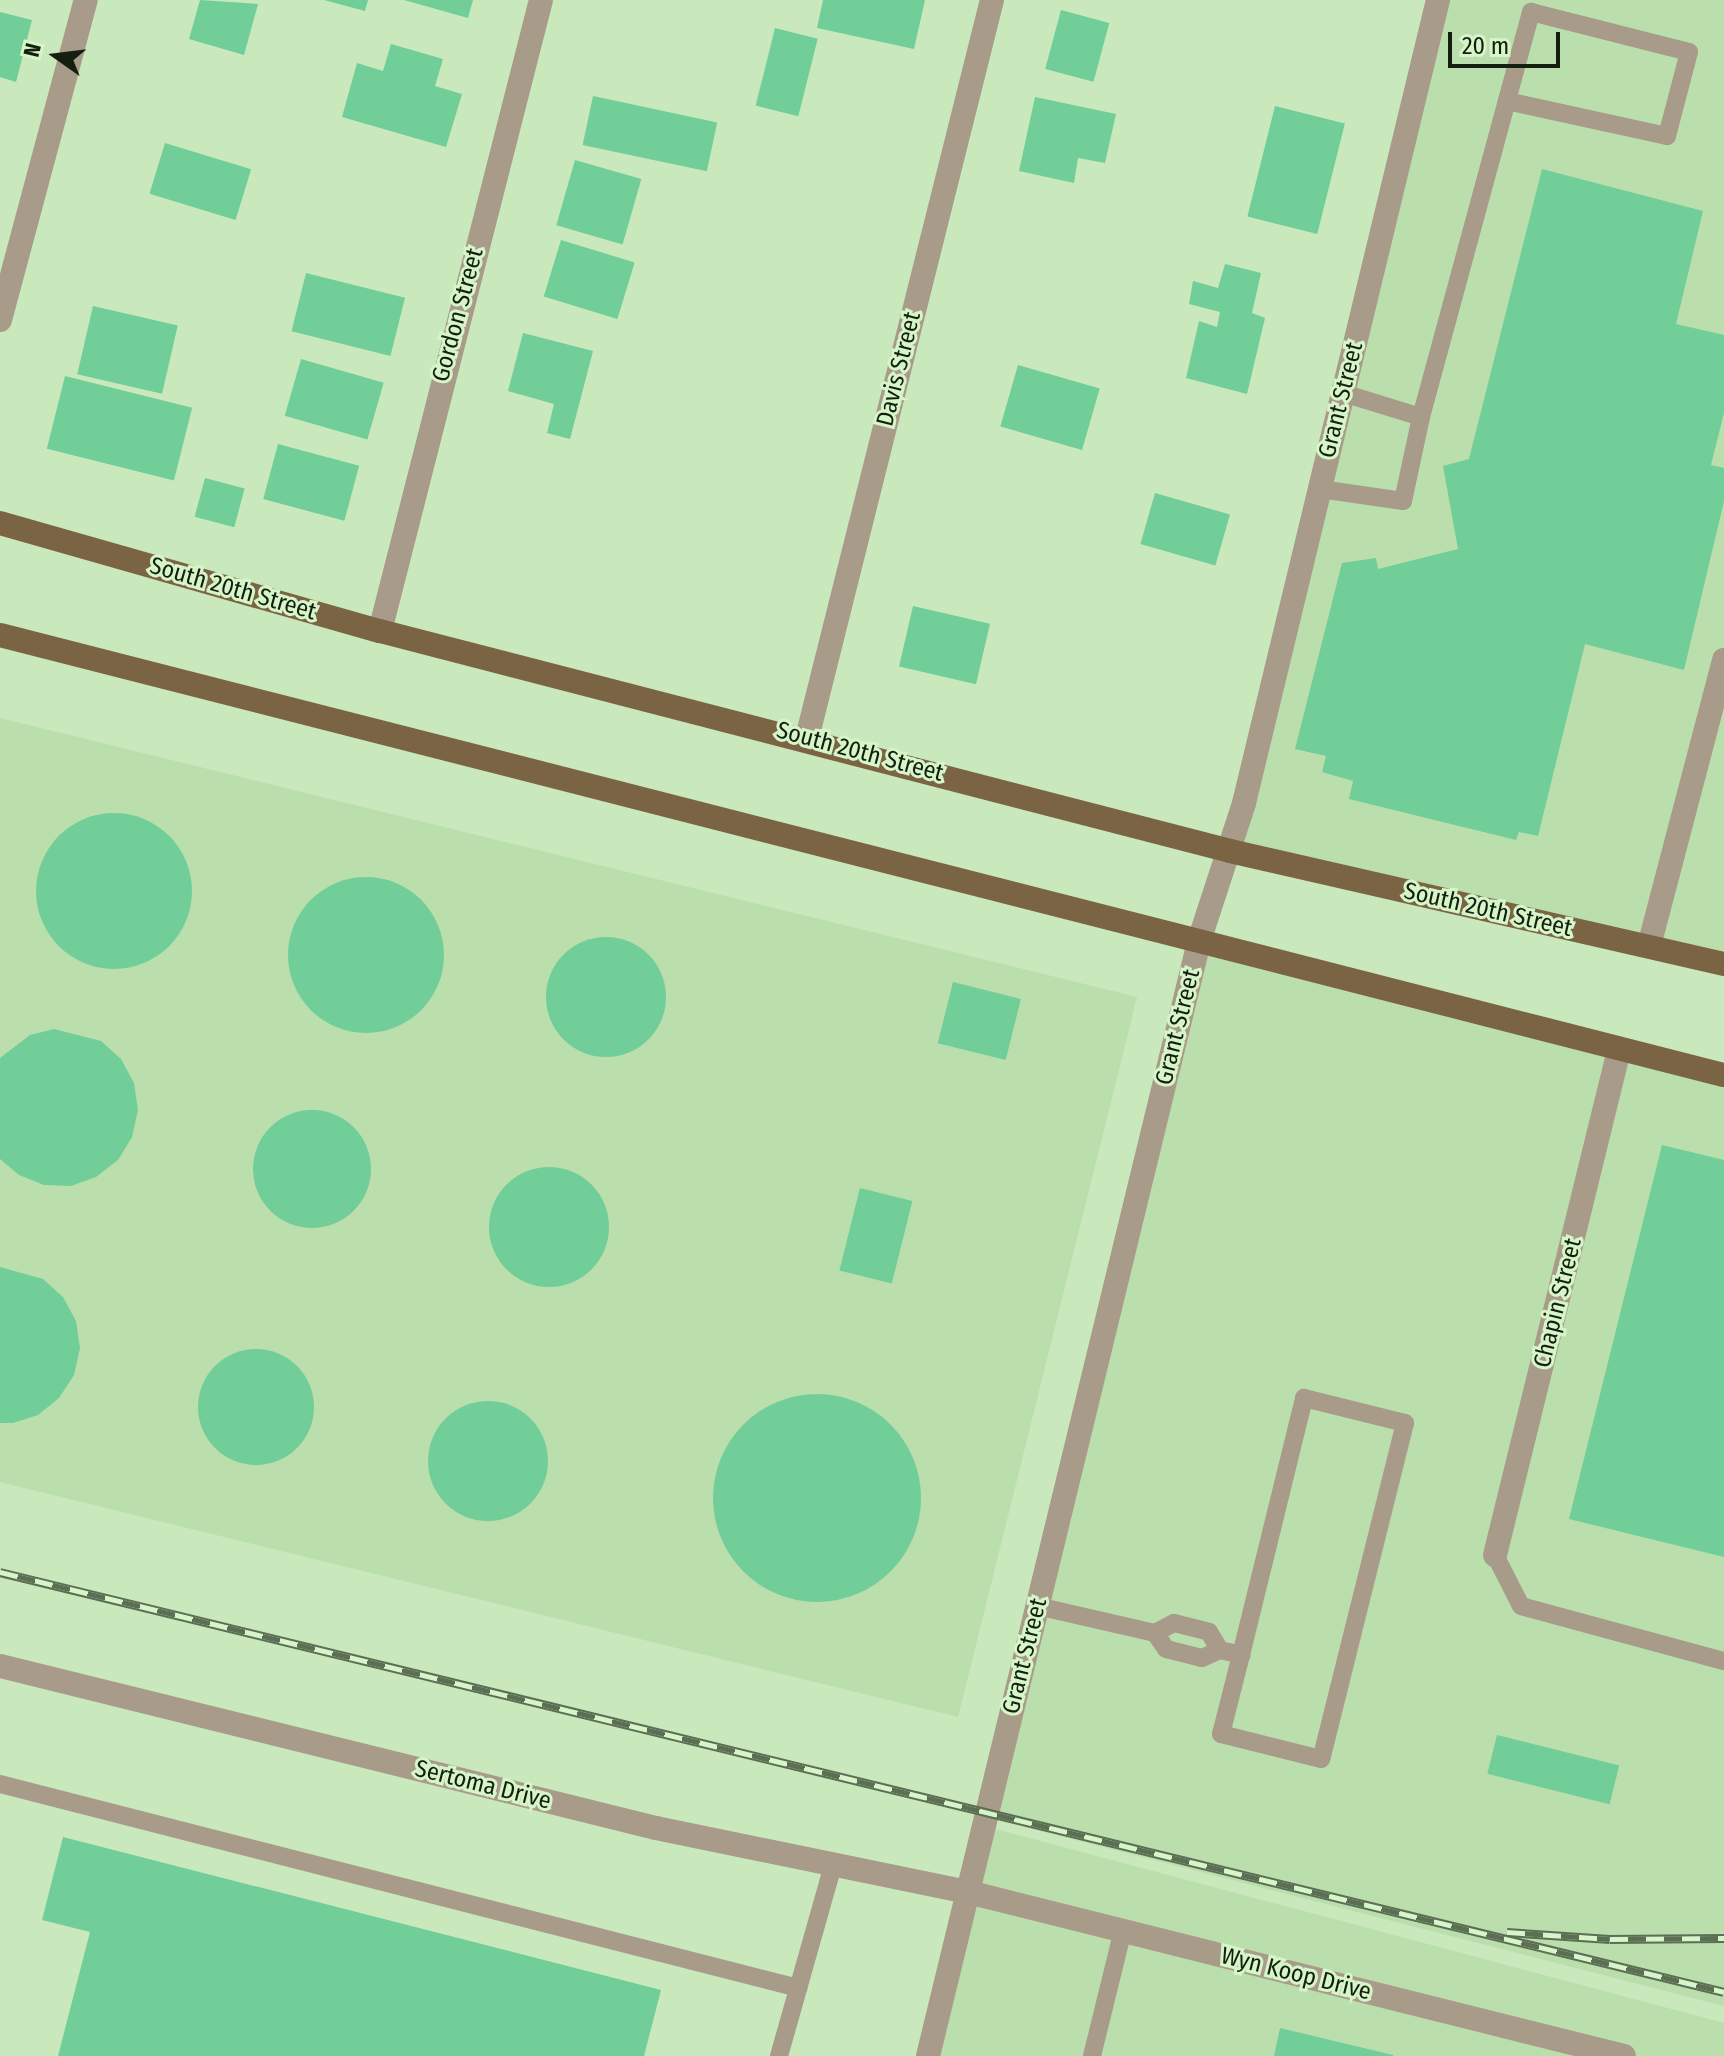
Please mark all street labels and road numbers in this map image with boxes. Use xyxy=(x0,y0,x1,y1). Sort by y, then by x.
street label: Gordon Street xyxy=(426,245,490,385)
street label: Davis Street xyxy=(871,309,927,429)
street label: Grant Street xyxy=(1313,339,1369,461)
street label: South 20th Street xyxy=(147,552,319,626)
street label: South 20th Street xyxy=(773,716,947,788)
street label: South 20th Street xyxy=(1401,877,1575,943)
street label: Grant Street xyxy=(1150,966,1206,1088)
street label: Chapin Street xyxy=(1528,1235,1588,1371)
street label: Grant Street xyxy=(997,1595,1053,1717)
street label: Sertoma Drive xyxy=(412,1754,554,1816)
street label: Wyn Koop Drive xyxy=(1218,1941,1374,2007)

